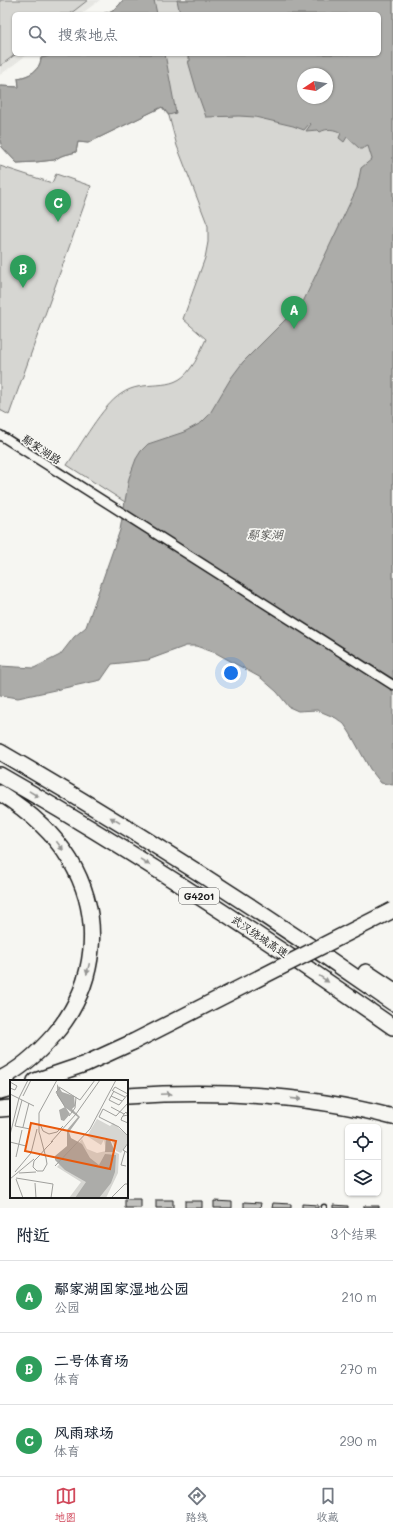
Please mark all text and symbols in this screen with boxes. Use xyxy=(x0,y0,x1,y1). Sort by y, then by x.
search box xyxy=(12,12,381,56)
icon: search xyxy=(26,23,48,45)
text: 搜索地点 xyxy=(58,24,118,44)
north arrow xyxy=(297,68,333,104)
pin: C xyxy=(45,189,71,222)
pin: B xyxy=(10,255,36,288)
pin: A xyxy=(281,296,307,329)
street label: 鄢家湖路 xyxy=(19,431,65,467)
water label: 鄢家湖 xyxy=(247,526,284,542)
your location xyxy=(221,663,241,683)
one-way arrow xyxy=(29,790,39,798)
one-way arrow xyxy=(110,816,120,824)
one-way arrow xyxy=(56,841,64,852)
one-way arrow xyxy=(139,858,151,865)
road number: G4201 xyxy=(179,888,219,904)
street label: 武汉绕城高速 xyxy=(228,911,292,961)
one-way arrow xyxy=(84,963,90,975)
one-way arrow xyxy=(318,975,329,983)
inset map xyxy=(10,1080,128,1198)
one-way arrow xyxy=(160,1091,172,1098)
one-way arrow xyxy=(290,1095,302,1102)
map controls xyxy=(345,1124,381,1196)
button: locate xyxy=(345,1124,381,1160)
button: layers xyxy=(345,1160,381,1196)
text: 附近 xyxy=(16,1223,50,1245)
text: 3个结果 xyxy=(330,1225,377,1242)
text: 鄢家湖国家湿地公园 xyxy=(54,1278,189,1298)
text: A xyxy=(24,1288,34,1305)
text: 210 m xyxy=(341,1288,377,1305)
text: 公园 xyxy=(54,1298,80,1315)
text: 二号体育场 xyxy=(54,1350,129,1370)
text: B xyxy=(25,1360,33,1377)
text: 270 m xyxy=(340,1360,377,1377)
text: 体育 xyxy=(54,1370,80,1387)
text: 风雨球场 xyxy=(54,1422,114,1442)
text: C xyxy=(24,1432,34,1449)
text: 290 m xyxy=(340,1432,377,1449)
text: 体育 xyxy=(54,1442,80,1459)
tab: 地图 xyxy=(55,1485,77,1524)
tab: 路线 xyxy=(186,1485,208,1524)
tab: 收藏 xyxy=(317,1485,339,1524)

